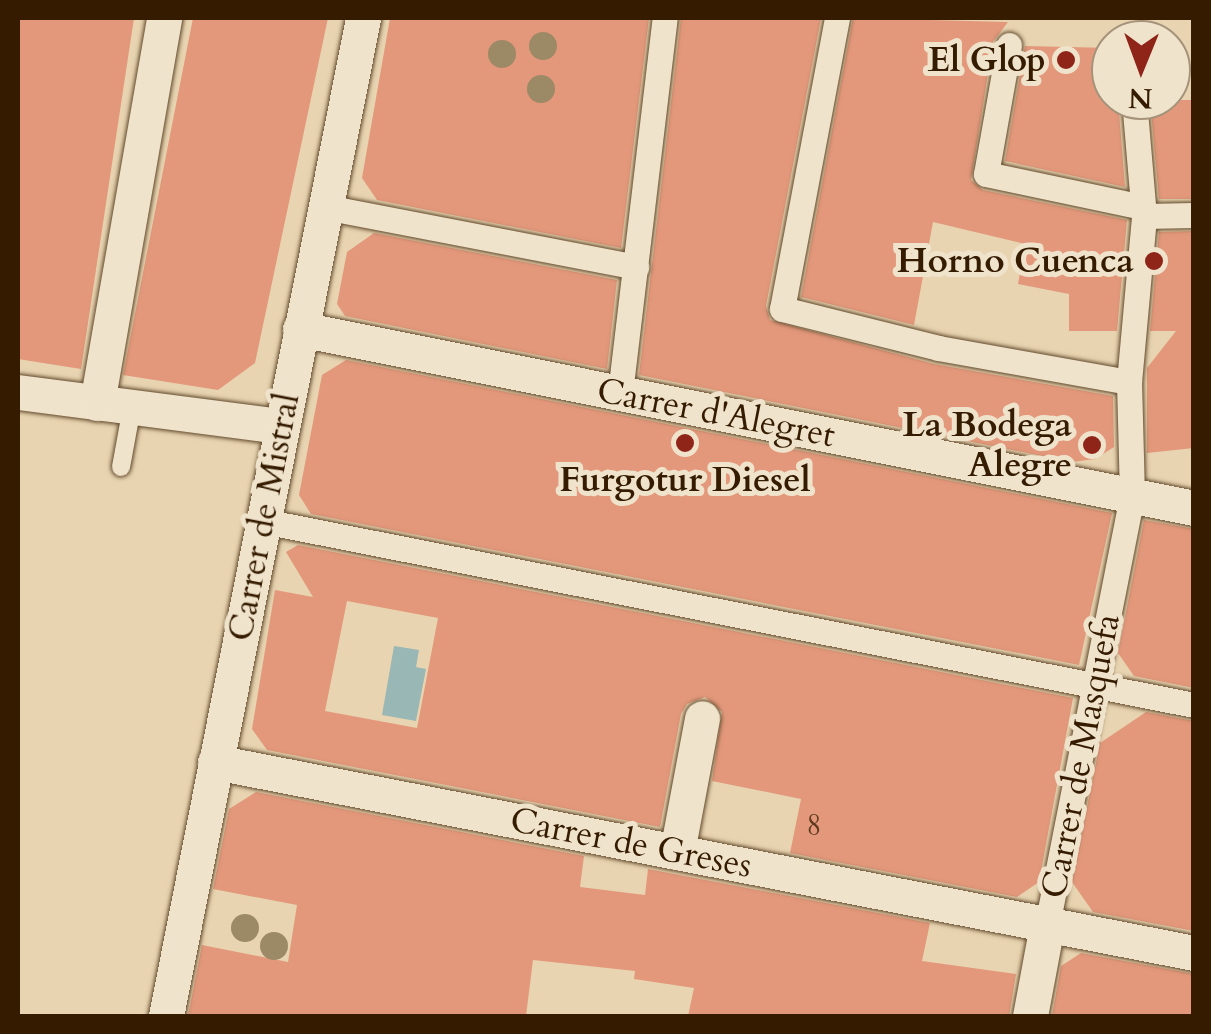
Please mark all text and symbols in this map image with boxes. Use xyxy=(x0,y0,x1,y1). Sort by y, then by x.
north arrow xyxy=(1091,20,1191,120)
place label: El Glop xyxy=(928,39,1046,81)
marker: El Glop xyxy=(1055,49,1077,71)
text: N xyxy=(1128,79,1153,117)
place label: Horno Cuenca xyxy=(897,240,1134,282)
marker: Horno Cuenca xyxy=(1143,250,1165,272)
street label: Carrer d'Alegret xyxy=(594,369,838,457)
street label: Carrer de Mistral xyxy=(219,389,309,645)
place label: La Bodega Alegre xyxy=(903,404,1072,486)
marker: Furgotur Diesel xyxy=(674,432,696,454)
marker: La Bodega Alegre xyxy=(1081,434,1103,456)
place label: Furgotur Diesel xyxy=(559,459,811,501)
street label: Carrer de Masquefa xyxy=(1033,610,1129,902)
street label: Carrer de Greses xyxy=(507,799,755,887)
house number: 8 xyxy=(806,808,822,844)

